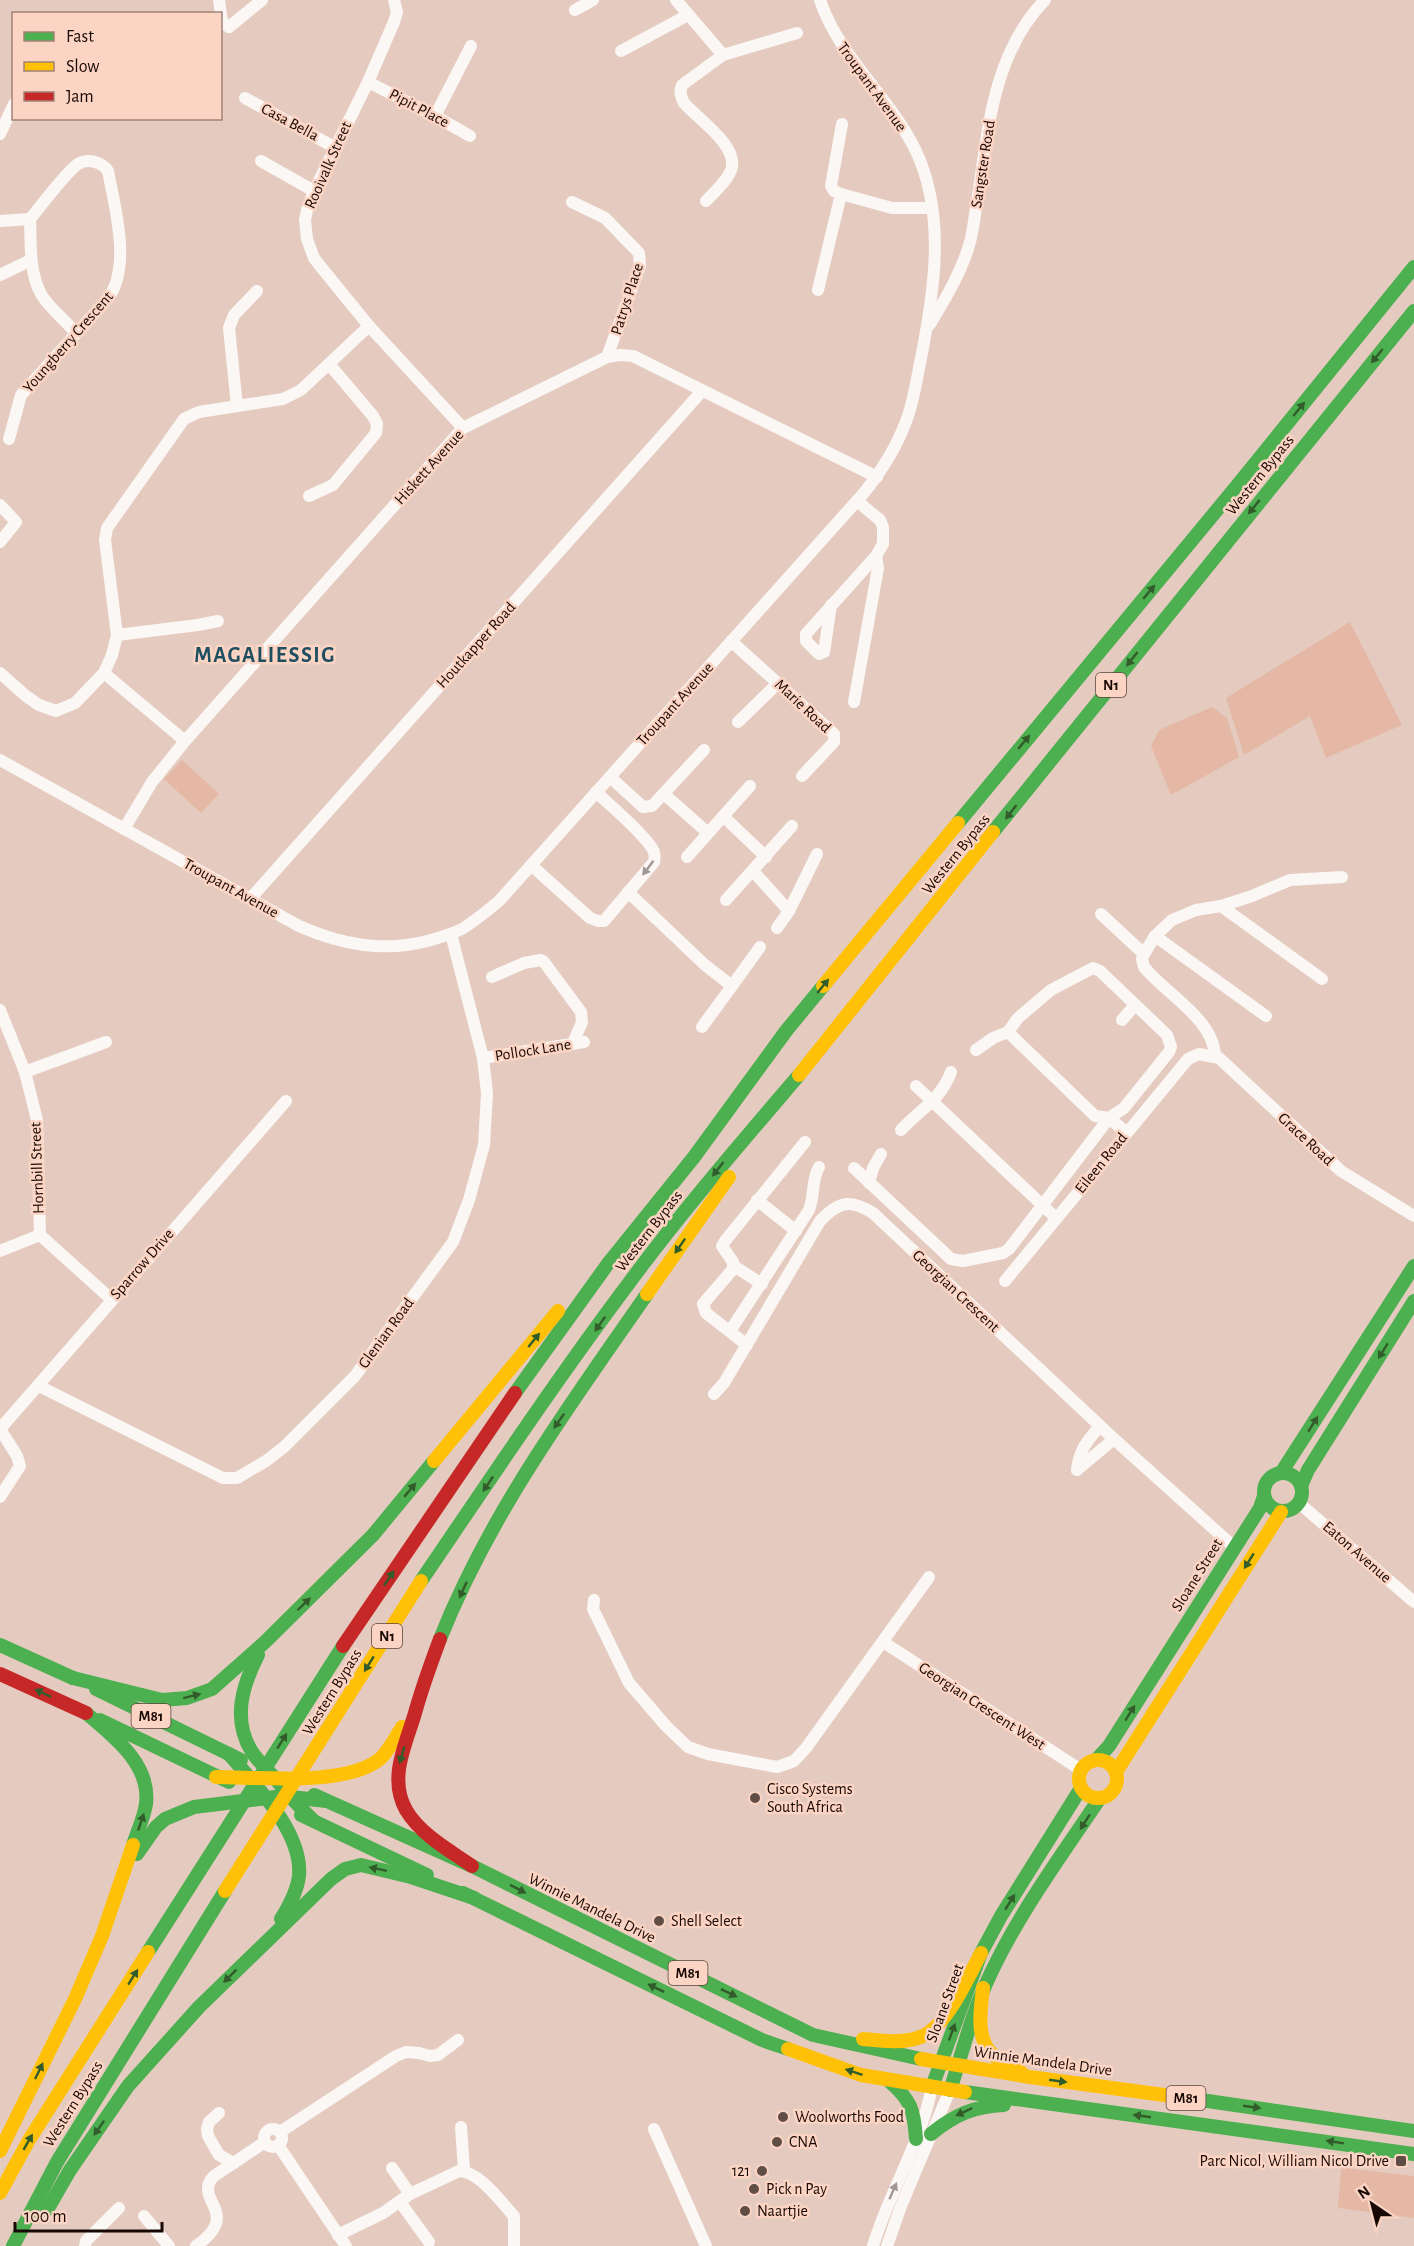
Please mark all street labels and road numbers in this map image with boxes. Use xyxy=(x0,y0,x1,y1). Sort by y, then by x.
street label: Troupant Avenue xyxy=(834,39,910,135)
street label: Pipit Place xyxy=(386,86,452,130)
street label: Casa Bella xyxy=(259,100,321,144)
street label: Rooivalk Street xyxy=(302,119,354,211)
street label: Sangster Road xyxy=(968,119,998,209)
street label: Patrys Place xyxy=(608,261,647,337)
street label: Youngberry Crescent xyxy=(20,288,117,396)
street label: Hiskett Avenue xyxy=(391,426,467,508)
street label: Western Bypass xyxy=(1223,432,1298,519)
street label: Houtkapper Road xyxy=(433,599,519,691)
street label: Troupant Avenue xyxy=(634,659,716,749)
road number: N1 xyxy=(1096,673,1126,697)
street label: Marie Road xyxy=(772,676,834,736)
street label: Western Bypass xyxy=(919,811,994,898)
street label: Troupant Avenue xyxy=(181,855,281,921)
street label: Pollock Lane xyxy=(494,1036,572,1064)
street label: Grace Road xyxy=(1275,1109,1337,1169)
street label: Hornbill Street xyxy=(27,1122,47,1214)
street label: Eileen Road xyxy=(1072,1130,1130,1196)
street label: Western Bypass xyxy=(613,1187,686,1275)
street label: Sparrow Drive xyxy=(107,1226,177,1302)
street label: Georgian Crescent xyxy=(909,1247,1003,1335)
street label: Glenian Road xyxy=(355,1295,417,1371)
street label: Eaton Avenue xyxy=(1320,1518,1394,1586)
street label: Sloane Street xyxy=(1168,1536,1226,1614)
road number: N1 xyxy=(372,1624,402,1648)
street label: Western Bypass xyxy=(299,1646,366,1738)
street label: Georgian Crescent West xyxy=(916,1659,1048,1753)
road number: M81 xyxy=(132,1704,170,1728)
street label: Winnie Mandela Drive xyxy=(526,1870,658,1946)
road number: M81 xyxy=(668,1961,708,1985)
street label: Sloane Street xyxy=(923,1962,967,2044)
street label: Winnie Mandela Drive xyxy=(973,2043,1113,2079)
street label: Western Bypass xyxy=(40,2058,107,2150)
road number: M81 xyxy=(1166,2086,1206,2110)

